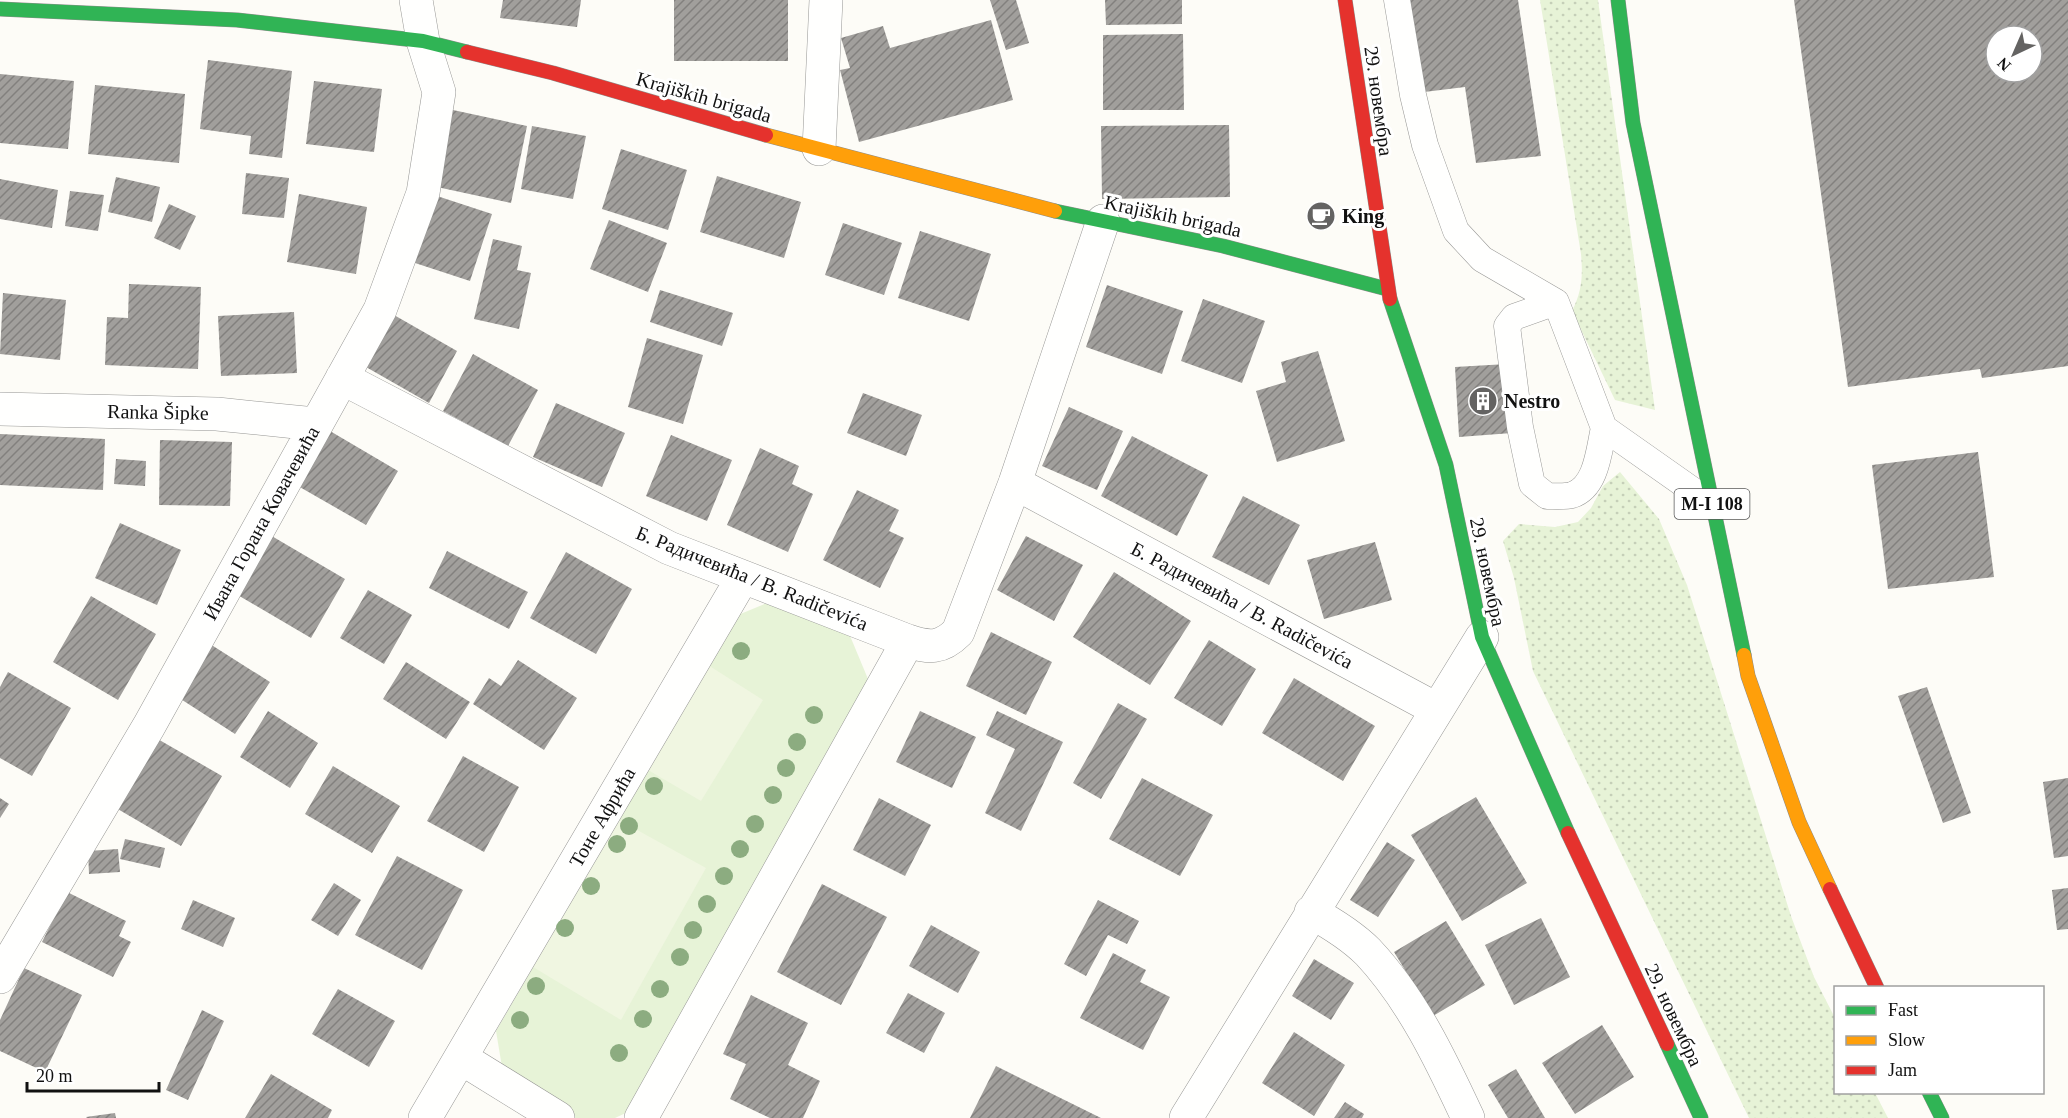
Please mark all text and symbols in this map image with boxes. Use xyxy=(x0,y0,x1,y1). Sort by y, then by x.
north arrow xyxy=(1984,24,2044,84)
street label: 29. новембра xyxy=(1359,45,1398,158)
text: N xyxy=(1994,54,2014,75)
street label: Krajiških brigada xyxy=(634,67,774,128)
street label: Krajiških brigada xyxy=(1102,191,1244,242)
cafe icon: King xyxy=(1305,200,1337,232)
place label: King xyxy=(1342,205,1384,228)
building icon: Nestro xyxy=(1467,385,1499,417)
place label: Nestro xyxy=(1504,390,1560,412)
street label: Ranka Šipke xyxy=(107,399,209,425)
street label: Ивана Горана Ковачевића xyxy=(199,422,324,624)
road number: M-I 108 xyxy=(1674,489,1750,519)
street label: 29. новембра xyxy=(1465,516,1510,629)
street label: Б. Радичевића / B. Radičevića xyxy=(633,521,871,636)
street label: Б. Радичевића / B. Radičevića xyxy=(1127,537,1357,674)
street label: Тоне Афрића xyxy=(565,763,640,871)
street label: 29. новембра xyxy=(1640,960,1707,1070)
legend xyxy=(1834,986,2044,1094)
text: Fast xyxy=(1888,1000,1918,1020)
text: Slow xyxy=(1888,1030,1925,1050)
scale bar xyxy=(27,1055,159,1093)
text: Jam xyxy=(1888,1060,1917,1080)
text: 20 m xyxy=(36,1066,73,1086)

